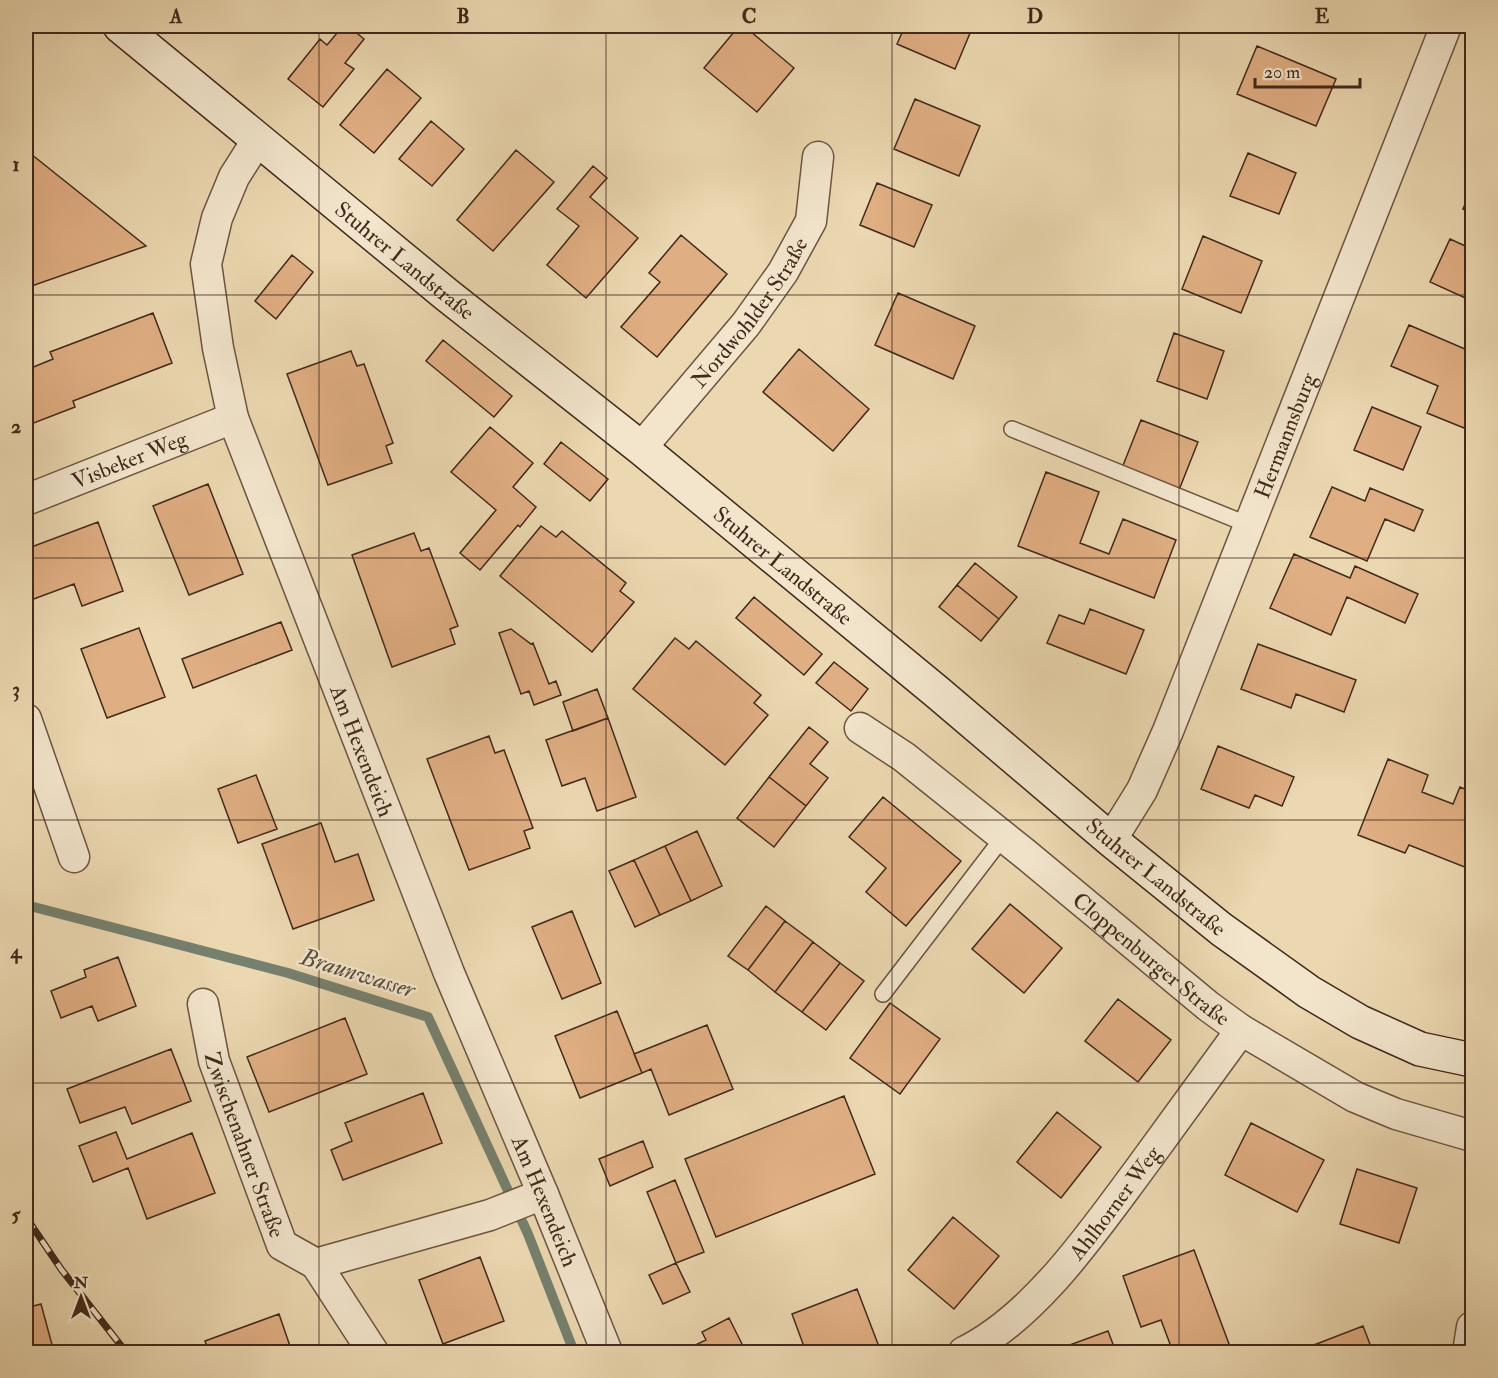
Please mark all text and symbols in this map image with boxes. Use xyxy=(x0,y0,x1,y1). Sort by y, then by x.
text: A xyxy=(169,4,183,29)
text: B xyxy=(456,4,470,29)
text: C xyxy=(742,4,756,29)
text: D xyxy=(1027,4,1043,29)
text: E xyxy=(1315,4,1330,29)
scale bar xyxy=(1255,51,1360,89)
text: 20 m xyxy=(1264,61,1300,84)
text: 1 xyxy=(12,152,20,177)
street label: Stuhrer Landstraße xyxy=(329,196,480,327)
street label: Nordwohlder Straße xyxy=(685,233,814,394)
street label: Hermannsburg xyxy=(1248,368,1323,503)
text: 2 xyxy=(11,414,21,439)
street label: Visbeker Weg xyxy=(68,424,192,495)
street label: Stuhrer Landstraße xyxy=(707,500,858,632)
text: 3 xyxy=(12,677,20,702)
street label: Am Hexendeich xyxy=(323,680,400,821)
street label: Stuhrer Landstraße xyxy=(1080,812,1232,943)
street label: Cloppenburger Straße xyxy=(1066,886,1235,1032)
text: 4 xyxy=(10,939,23,964)
water label: Braunwasser xyxy=(296,941,420,1006)
street label: Zwischenahner Straße xyxy=(198,1050,291,1242)
street label: Am Hexendeich xyxy=(504,1131,584,1271)
street label: Ahlhorner Weg xyxy=(1063,1140,1168,1267)
text: 5 xyxy=(12,1202,22,1227)
north arrow xyxy=(51,1267,111,1327)
text: N xyxy=(73,1273,89,1293)

